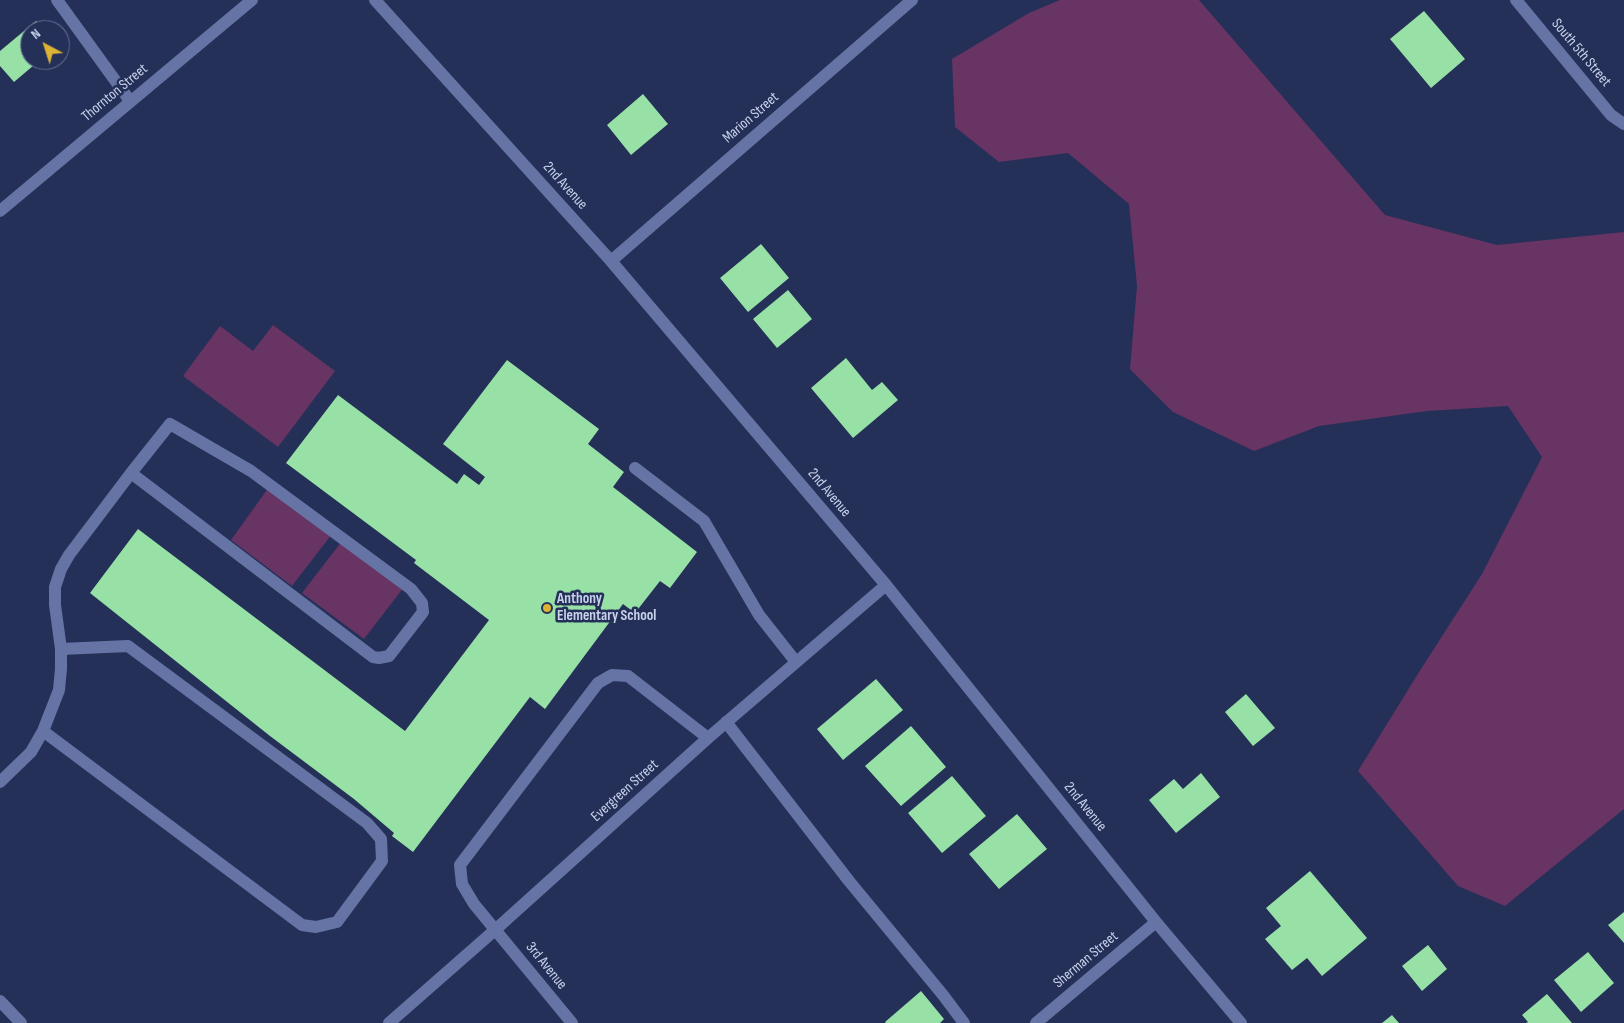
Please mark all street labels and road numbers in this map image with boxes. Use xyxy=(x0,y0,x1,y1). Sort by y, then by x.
street label: South 5th Street xyxy=(1547,15,1615,91)
street label: Thornton Street xyxy=(78,60,152,126)
street label: Marion Street xyxy=(719,89,783,147)
street label: 2nd Avenue xyxy=(539,158,591,214)
street label: 2nd Avenue xyxy=(803,465,855,521)
street label: Evergreen Street xyxy=(588,756,662,826)
street label: 2nd Avenue xyxy=(1060,779,1110,835)
street label: Sherman Street xyxy=(1050,928,1122,992)
street label: 3rd Avenue xyxy=(521,939,571,993)

